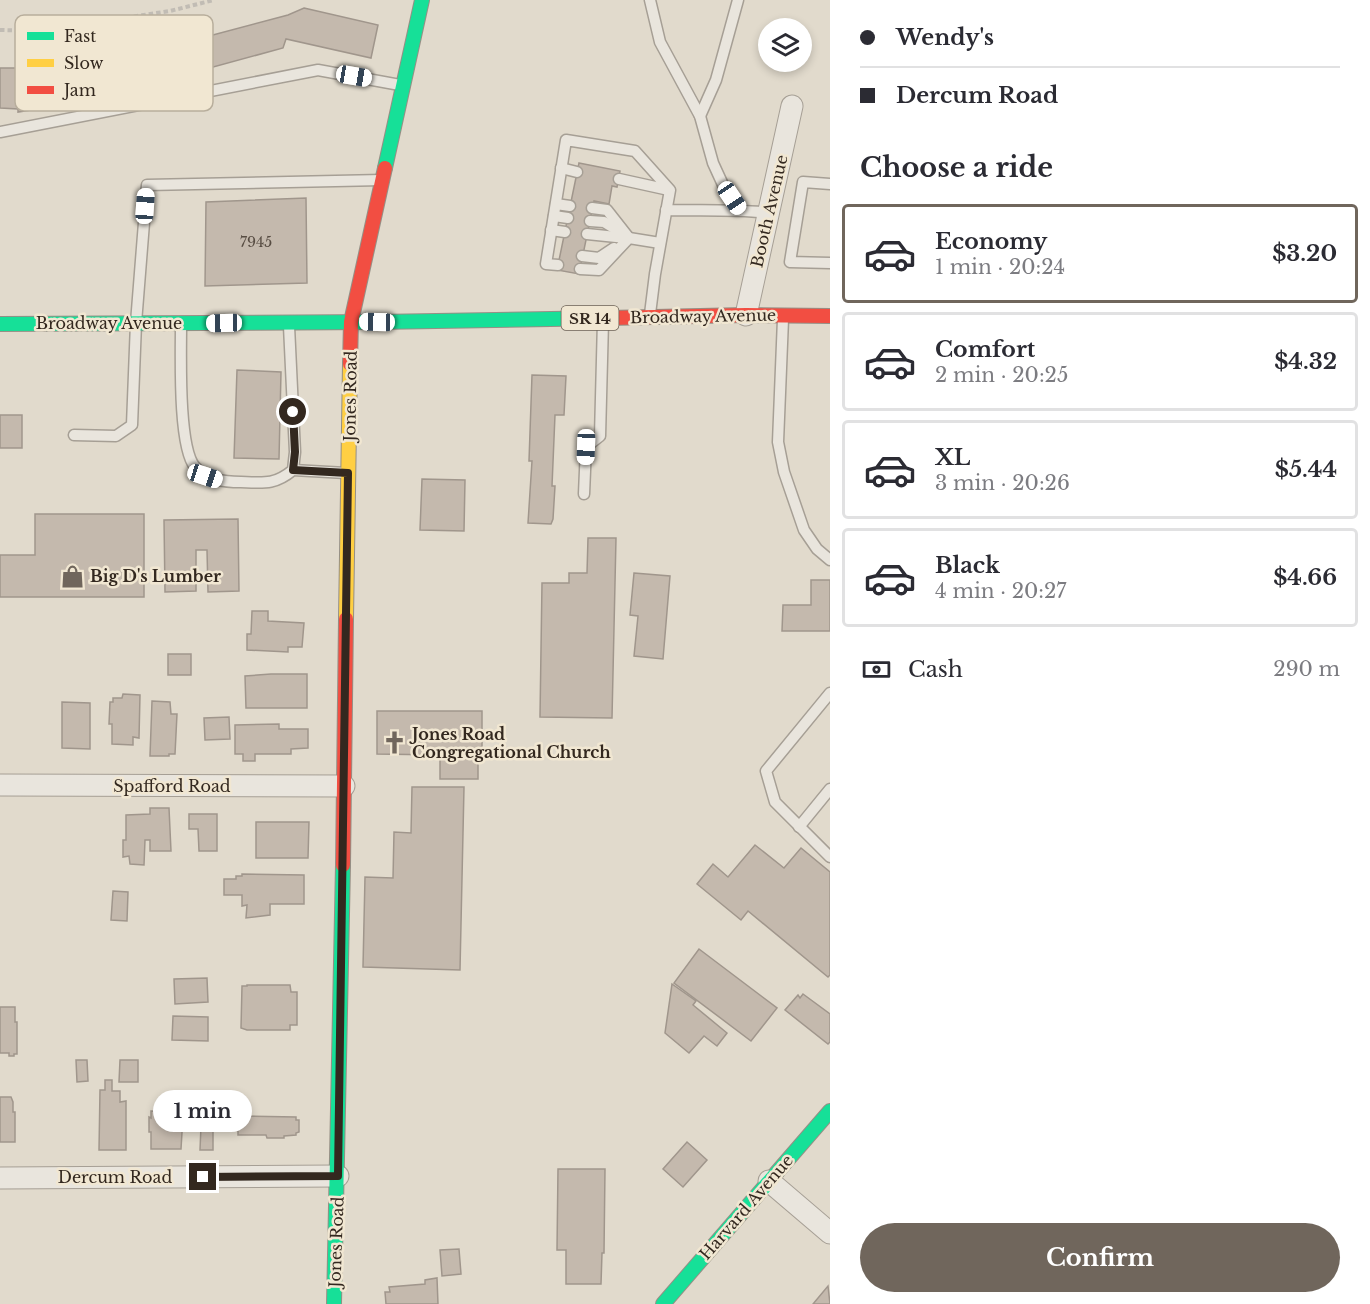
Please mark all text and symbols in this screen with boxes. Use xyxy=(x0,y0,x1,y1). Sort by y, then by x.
legend xyxy=(15,15,213,111)
map controls xyxy=(758,18,812,72)
button: layers xyxy=(758,18,812,72)
text: Wendy's xyxy=(896,24,994,51)
text: Fast xyxy=(64,26,96,46)
text: Slow xyxy=(64,53,104,73)
car xyxy=(335,64,373,88)
text: Jam xyxy=(62,80,96,100)
text: Dercum Road xyxy=(896,82,1058,109)
text: Choose a ride xyxy=(860,151,1053,184)
street label: Booth Avenue xyxy=(746,153,792,269)
car xyxy=(714,178,750,218)
car xyxy=(135,187,155,225)
icon: car xyxy=(863,227,917,281)
text: Economy xyxy=(935,228,1047,255)
house number: 7945 xyxy=(240,233,272,251)
text: $3.20 xyxy=(1272,240,1337,267)
text: 1 min · 20:24 xyxy=(935,255,1065,279)
street label: Broadway Avenue xyxy=(630,305,776,327)
road number: SR 14 xyxy=(562,306,618,330)
street label: Broadway Avenue xyxy=(36,313,182,333)
car xyxy=(359,313,395,331)
car xyxy=(206,314,242,332)
icon: car xyxy=(863,335,917,389)
text: Comfort xyxy=(935,336,1035,363)
text: $4.32 xyxy=(1274,348,1337,375)
street label: Jones Road xyxy=(339,350,361,444)
text: 2 min · 20:25 xyxy=(935,363,1068,387)
route start xyxy=(279,398,306,425)
car xyxy=(576,429,596,465)
icon: car xyxy=(863,443,917,497)
text: XL xyxy=(935,444,970,471)
text: $5.44 xyxy=(1275,456,1337,483)
car xyxy=(185,462,225,490)
text: 3 min · 20:26 xyxy=(935,471,1070,495)
icon: car xyxy=(863,551,917,605)
text: Black xyxy=(935,552,1000,579)
shop icon: Big D's Lumber xyxy=(59,563,85,589)
text: $4.66 xyxy=(1273,564,1337,591)
place label: Big D's Lumber xyxy=(90,566,221,586)
text: 4 min · 20:27 xyxy=(935,579,1066,603)
icon: cash xyxy=(860,653,893,686)
text: Cash xyxy=(908,656,963,683)
text: 290 m xyxy=(1273,657,1340,681)
place label: Jones Road Congregational Church xyxy=(409,724,611,762)
church icon: Jones Road Congregational Church xyxy=(381,730,407,756)
street label: Spafford Road xyxy=(113,776,231,796)
callout: 1 min xyxy=(154,1090,252,1132)
text: 1 min xyxy=(174,1099,231,1123)
street label: Harvard Avenue xyxy=(695,1150,797,1264)
route end xyxy=(189,1163,216,1190)
street label: Dercum Road xyxy=(58,1167,172,1187)
street label: Jones Road xyxy=(324,1196,348,1290)
button: Confirm xyxy=(860,1223,1340,1292)

